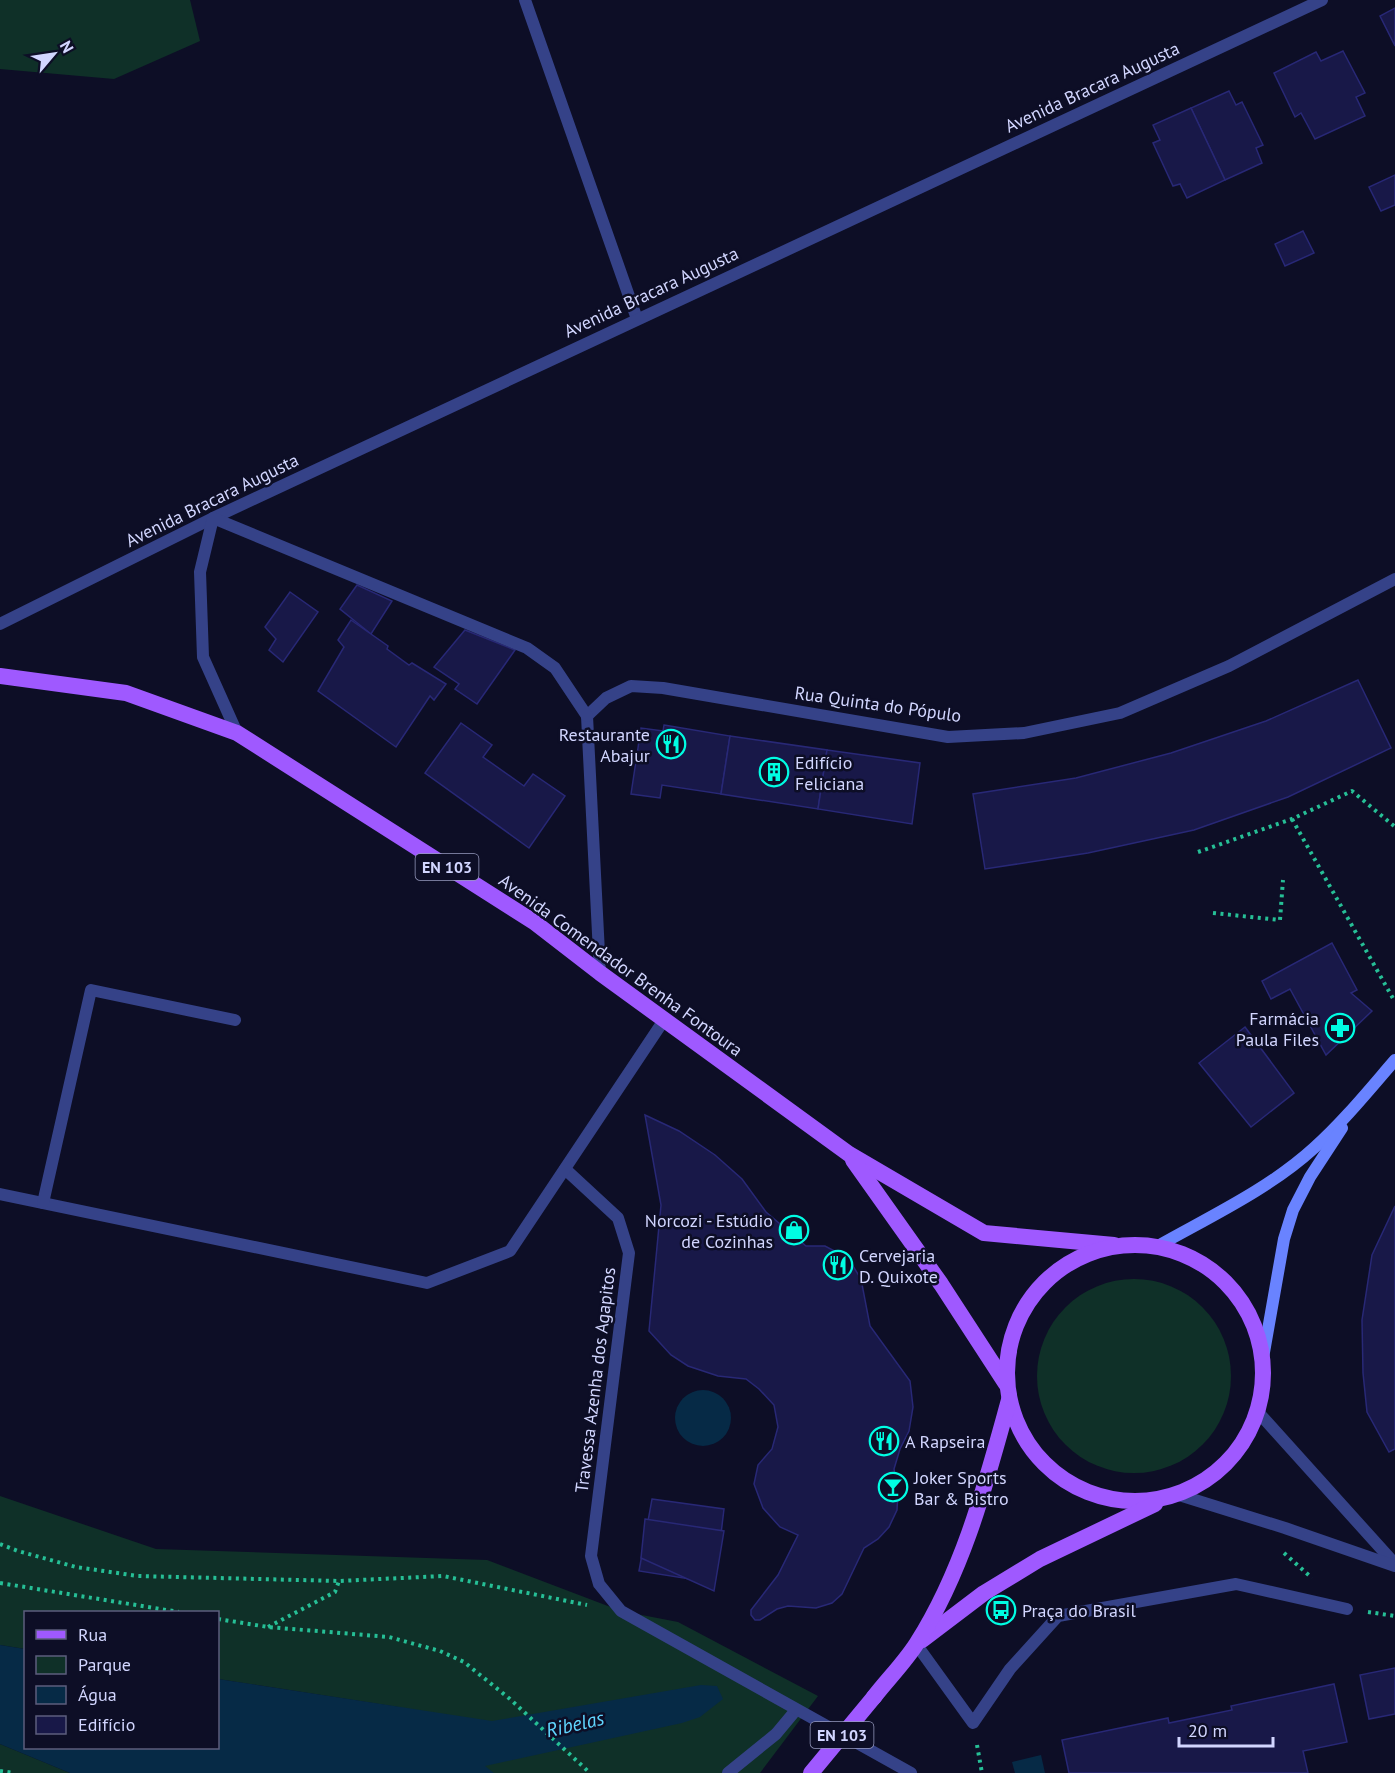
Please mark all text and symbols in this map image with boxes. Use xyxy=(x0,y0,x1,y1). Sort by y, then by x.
north arrow xyxy=(24,24,84,84)
street label: Avenida Bracara Augusta xyxy=(1001,36,1183,138)
text: N xyxy=(56,37,78,56)
street label: Avenida Bracara Augusta xyxy=(560,241,742,343)
street label: Avenida Bracara Augusta xyxy=(122,448,302,552)
street label: Rua Quinta do Pópulo xyxy=(793,681,963,727)
place label: Restaurante Abajur xyxy=(559,723,650,767)
restaurant icon: Restaurante Abajur xyxy=(655,728,687,760)
place label: Edifício Feliciana xyxy=(795,751,864,795)
building icon: Edifício Feliciana xyxy=(758,756,790,788)
road number: EN 103 xyxy=(416,854,478,880)
street label: Avenida Comendador Brenha Fontoura xyxy=(495,869,747,1061)
place label: Farmácia Paula Files xyxy=(1236,1007,1319,1051)
pharmacy icon: Farmácia Paula Files xyxy=(1324,1012,1356,1044)
place label: Norcozi - Estúdio de Cozinhas xyxy=(645,1209,773,1253)
shop icon: Norcozi - Estúdio de Cozinhas xyxy=(778,1214,810,1246)
place label: Cervejaria D. Quixote xyxy=(859,1244,938,1288)
restaurant icon: Cervejaria D. Quixote xyxy=(822,1249,854,1281)
street label: Travessa Azenha dos Agapitos xyxy=(570,1266,620,1494)
restaurant icon: A Rapseira xyxy=(868,1425,900,1457)
place label: A Rapseira xyxy=(905,1430,985,1453)
place label: Joker Sports Bar & Bistro xyxy=(913,1466,1009,1510)
bar icon: Joker Sports Bar & Bistro xyxy=(877,1471,909,1503)
bus stop icon: Praça do Brasil xyxy=(985,1594,1017,1626)
place label: Praça do Brasil xyxy=(1022,1599,1136,1622)
legend xyxy=(24,1611,219,1749)
text: Rua xyxy=(78,1623,107,1646)
text: Parque xyxy=(78,1653,131,1676)
text: Água xyxy=(78,1683,117,1706)
water label: Ribelas xyxy=(543,1705,607,1743)
scale bar xyxy=(1179,1710,1274,1748)
text: Edifício xyxy=(78,1713,135,1736)
text: 20 m xyxy=(1188,1719,1227,1742)
road number: EN 103 xyxy=(810,1722,874,1748)

